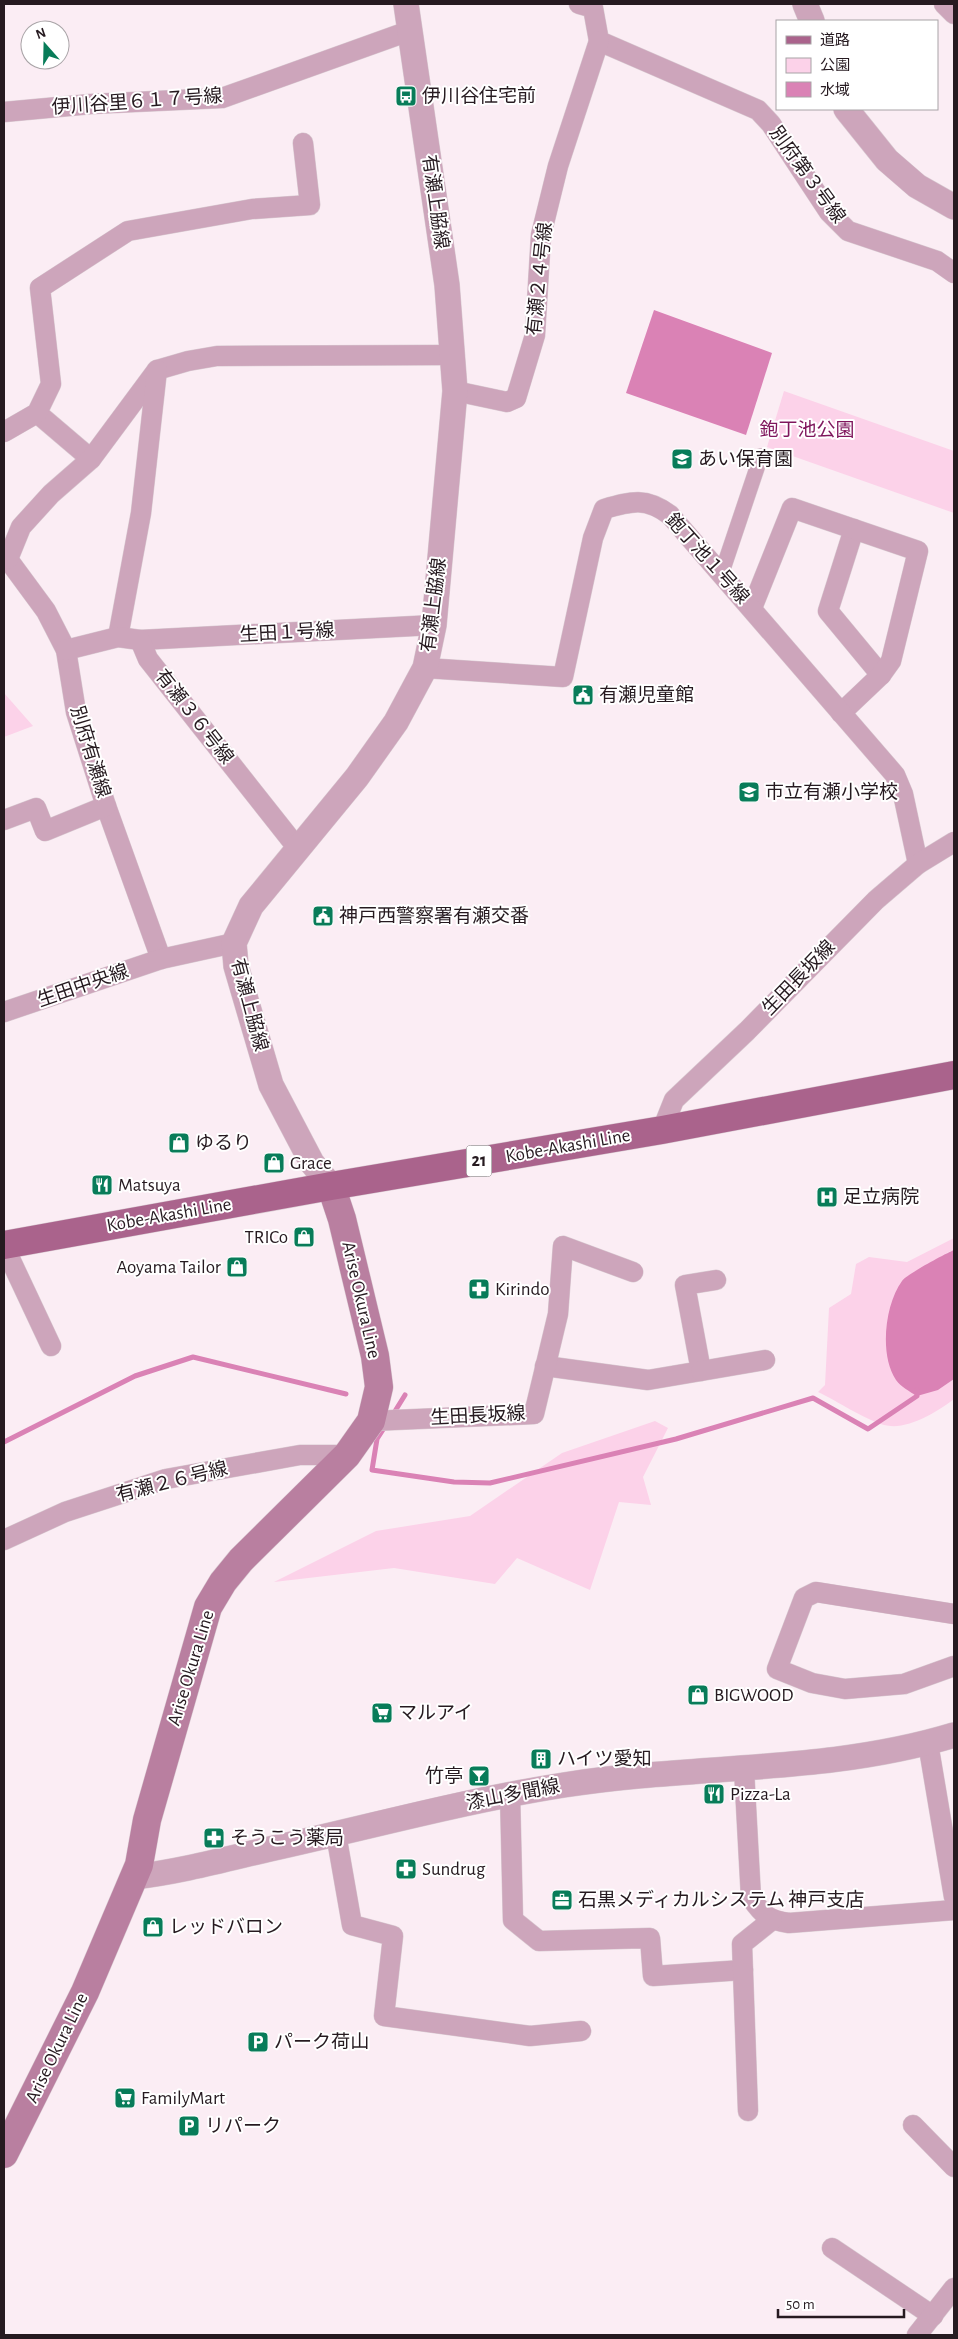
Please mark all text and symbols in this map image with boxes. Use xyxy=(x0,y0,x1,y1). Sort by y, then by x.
north arrow xyxy=(20,20,70,70)
legend xyxy=(776,20,938,110)
text: N xyxy=(34,25,48,42)
text: 道路 xyxy=(820,32,850,48)
text: 公園 xyxy=(820,57,850,73)
text: 水域 xyxy=(820,82,850,98)
bus stop icon: 伊川谷住宅前 xyxy=(394,84,418,108)
place label: 伊川谷住宅前 xyxy=(422,85,536,106)
street label: 伊川谷里６１７号線 xyxy=(51,86,223,117)
street label: 別府第３号線 xyxy=(766,123,849,227)
street label: 有瀬上脇線 xyxy=(419,153,452,250)
street label: 有瀬２４号線 xyxy=(524,221,555,337)
park label: 鉋丁池公園 xyxy=(759,420,855,440)
school or university icon: あい保育園 xyxy=(670,447,694,471)
place label: あい保育園 xyxy=(698,449,793,469)
street label: 鉋丁池１号線 xyxy=(662,510,753,608)
street label: 有瀬上脇線 xyxy=(418,557,449,653)
street label: 生田１号線 xyxy=(239,620,335,645)
street label: 有瀬３６号線 xyxy=(151,666,237,768)
public building icon: 有瀬児童館 xyxy=(571,683,595,707)
place label: 有瀬児童館 xyxy=(599,684,694,705)
street label: 別府有瀬線 xyxy=(67,703,114,800)
school or university icon: 市立有瀬小学校 xyxy=(737,780,761,804)
place label: 市立有瀬小学校 xyxy=(765,781,898,802)
public building icon: 神戸西警察署有瀬交番 xyxy=(311,904,335,928)
place label: 神戸西警察署有瀬交番 xyxy=(339,905,529,926)
street label: 生田長坂線 xyxy=(758,937,839,1019)
street label: 有瀬上脇線 xyxy=(228,956,271,1053)
street label: 生田中央線 xyxy=(35,961,131,1010)
street label: Kobe-Akashi Line xyxy=(504,1126,632,1166)
shop icon: ゆるり xyxy=(167,1131,191,1155)
place label: ゆるり xyxy=(195,1133,252,1153)
road number: 21 xyxy=(466,1146,492,1176)
shop icon: Grace xyxy=(262,1151,286,1175)
place label: Grace xyxy=(290,1154,332,1173)
restaurant icon: Matsuya xyxy=(90,1173,114,1197)
place label: Matsuya xyxy=(118,1176,181,1195)
hospital icon: 足立病院 xyxy=(815,1185,839,1209)
place label: 足立病院 xyxy=(843,1186,919,1207)
street label: Kobe-Akashi Line xyxy=(105,1195,233,1235)
shop icon: TRICo xyxy=(292,1225,316,1249)
place label: TRICo xyxy=(245,1228,288,1247)
street label: Arise Okura Line xyxy=(338,1240,384,1360)
shop icon: Aoyama Tailor xyxy=(225,1255,249,1279)
place label: Aoyama Tailor xyxy=(116,1258,221,1277)
pharmacy icon: Kirindo xyxy=(467,1277,491,1301)
place label: Kirindo xyxy=(495,1280,550,1299)
street label: 生田長坂線 xyxy=(430,1403,526,1428)
street label: 有瀬２６号線 xyxy=(114,1458,230,1505)
street label: Arise Okura Line xyxy=(164,1608,218,1728)
shop icon: BIGWOOD xyxy=(686,1683,710,1707)
place label: BIGWOOD xyxy=(714,1686,793,1705)
supermarket icon: マルアイ xyxy=(370,1701,394,1725)
place label: マルアイ xyxy=(398,1704,473,1723)
building icon: ハイツ愛知 xyxy=(529,1747,553,1771)
place label: ハイツ愛知 xyxy=(557,1749,652,1769)
bar icon: 竹亭 xyxy=(467,1764,491,1788)
place label: 竹亭 xyxy=(425,1765,463,1786)
street label: 漆山多聞線 xyxy=(464,1776,561,1813)
restaurant icon: Pizza-La xyxy=(702,1782,726,1806)
place label: Pizza-La xyxy=(730,1785,791,1804)
pharmacy icon: そうこう薬局 xyxy=(202,1826,226,1850)
place label: そうこう薬局 xyxy=(230,1827,344,1848)
pharmacy icon: Sundrug xyxy=(394,1857,418,1881)
place label: Sundrug xyxy=(422,1860,486,1879)
office icon: 石黒メディカルシステム 神戸支店 xyxy=(550,1888,574,1912)
place label: 石黒メディカルシステム 神戸支店 xyxy=(578,1889,864,1910)
shop icon: レッドバロン xyxy=(141,1915,165,1939)
place label: レッドバロン xyxy=(169,1917,283,1937)
street label: Arise Okura Line xyxy=(22,1990,92,2106)
parking icon: パーク荷山 xyxy=(246,2030,270,2054)
place label: パーク荷山 xyxy=(274,2032,369,2052)
supermarket icon: FamilyMart xyxy=(113,2086,137,2110)
place label: FamilyMart xyxy=(141,2089,225,2108)
parking icon: リパーク xyxy=(177,2114,201,2138)
place label: リパーク xyxy=(205,2116,281,2136)
scale bar xyxy=(778,2286,904,2318)
text: 50 m xyxy=(786,2297,815,2312)

